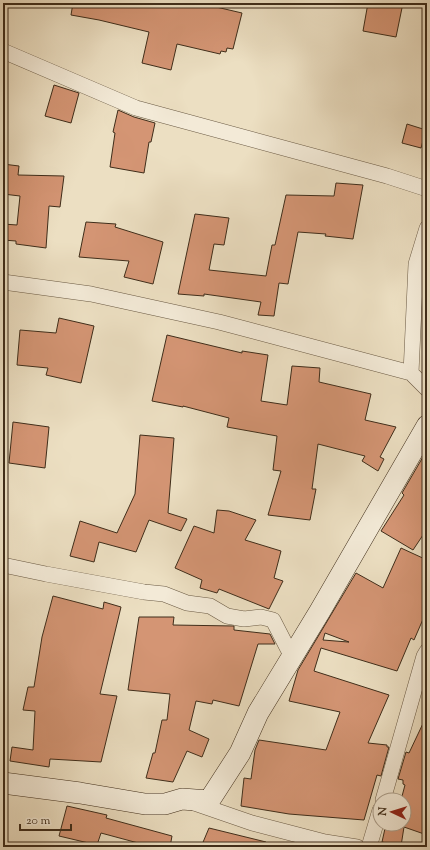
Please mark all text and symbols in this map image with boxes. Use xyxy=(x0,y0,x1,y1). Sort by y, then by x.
north arrow xyxy=(372,792,412,832)
scale bar xyxy=(20,806,71,832)
text: N xyxy=(375,806,391,817)
text: 20 m xyxy=(26,812,51,830)

